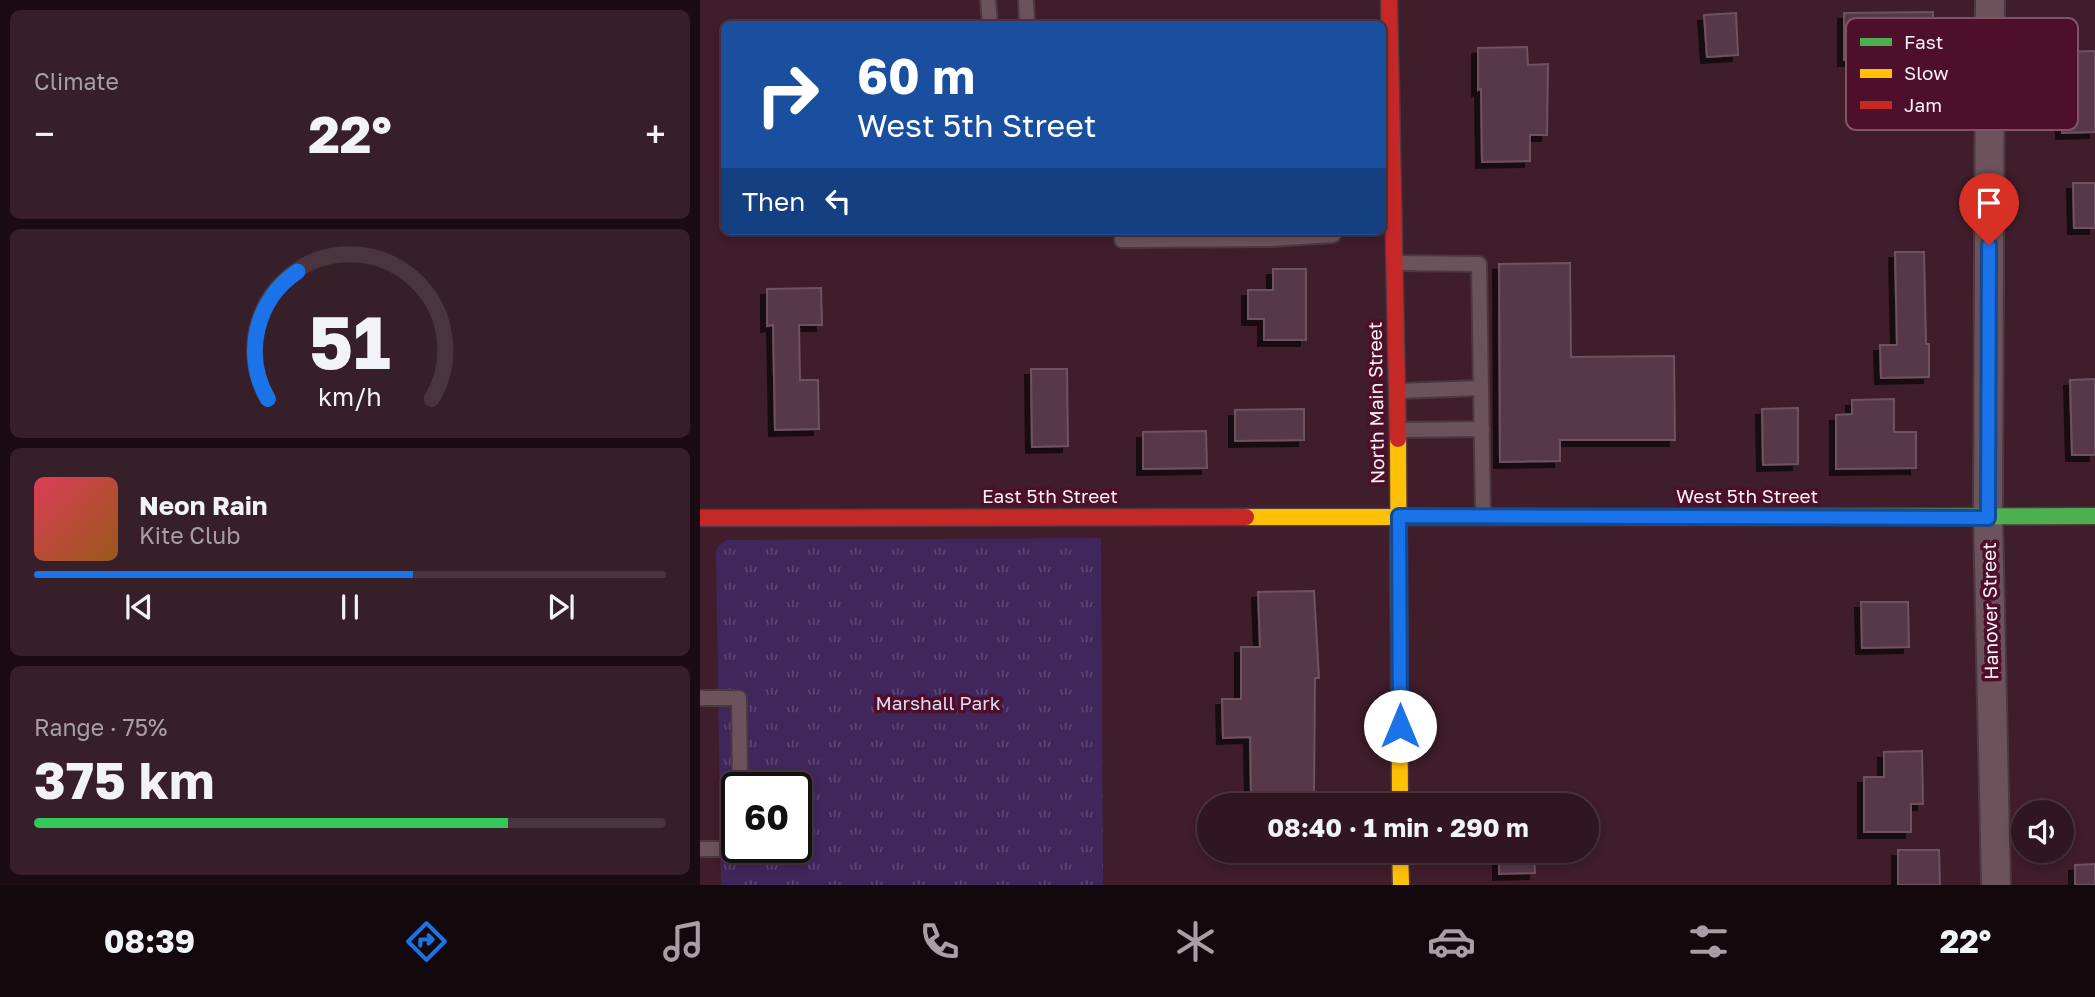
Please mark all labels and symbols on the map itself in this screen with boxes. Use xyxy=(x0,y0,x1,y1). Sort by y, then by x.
legend xyxy=(1846,18,2078,130)
text: Fast xyxy=(1904,30,1943,53)
text: Slow xyxy=(1904,61,1949,84)
text: Jam xyxy=(1904,93,1942,116)
pin xyxy=(1959,173,2019,245)
street label: North Main Street xyxy=(1363,322,1388,484)
street label: East 5th Street xyxy=(982,484,1118,507)
street label: West 5th Street xyxy=(1676,484,1818,507)
street label: Hanover Street xyxy=(1977,542,2002,680)
position arrow xyxy=(1363,689,1437,763)
park label: Marshall Park xyxy=(875,691,1001,714)
speed limit sign: 60 xyxy=(721,772,812,863)

